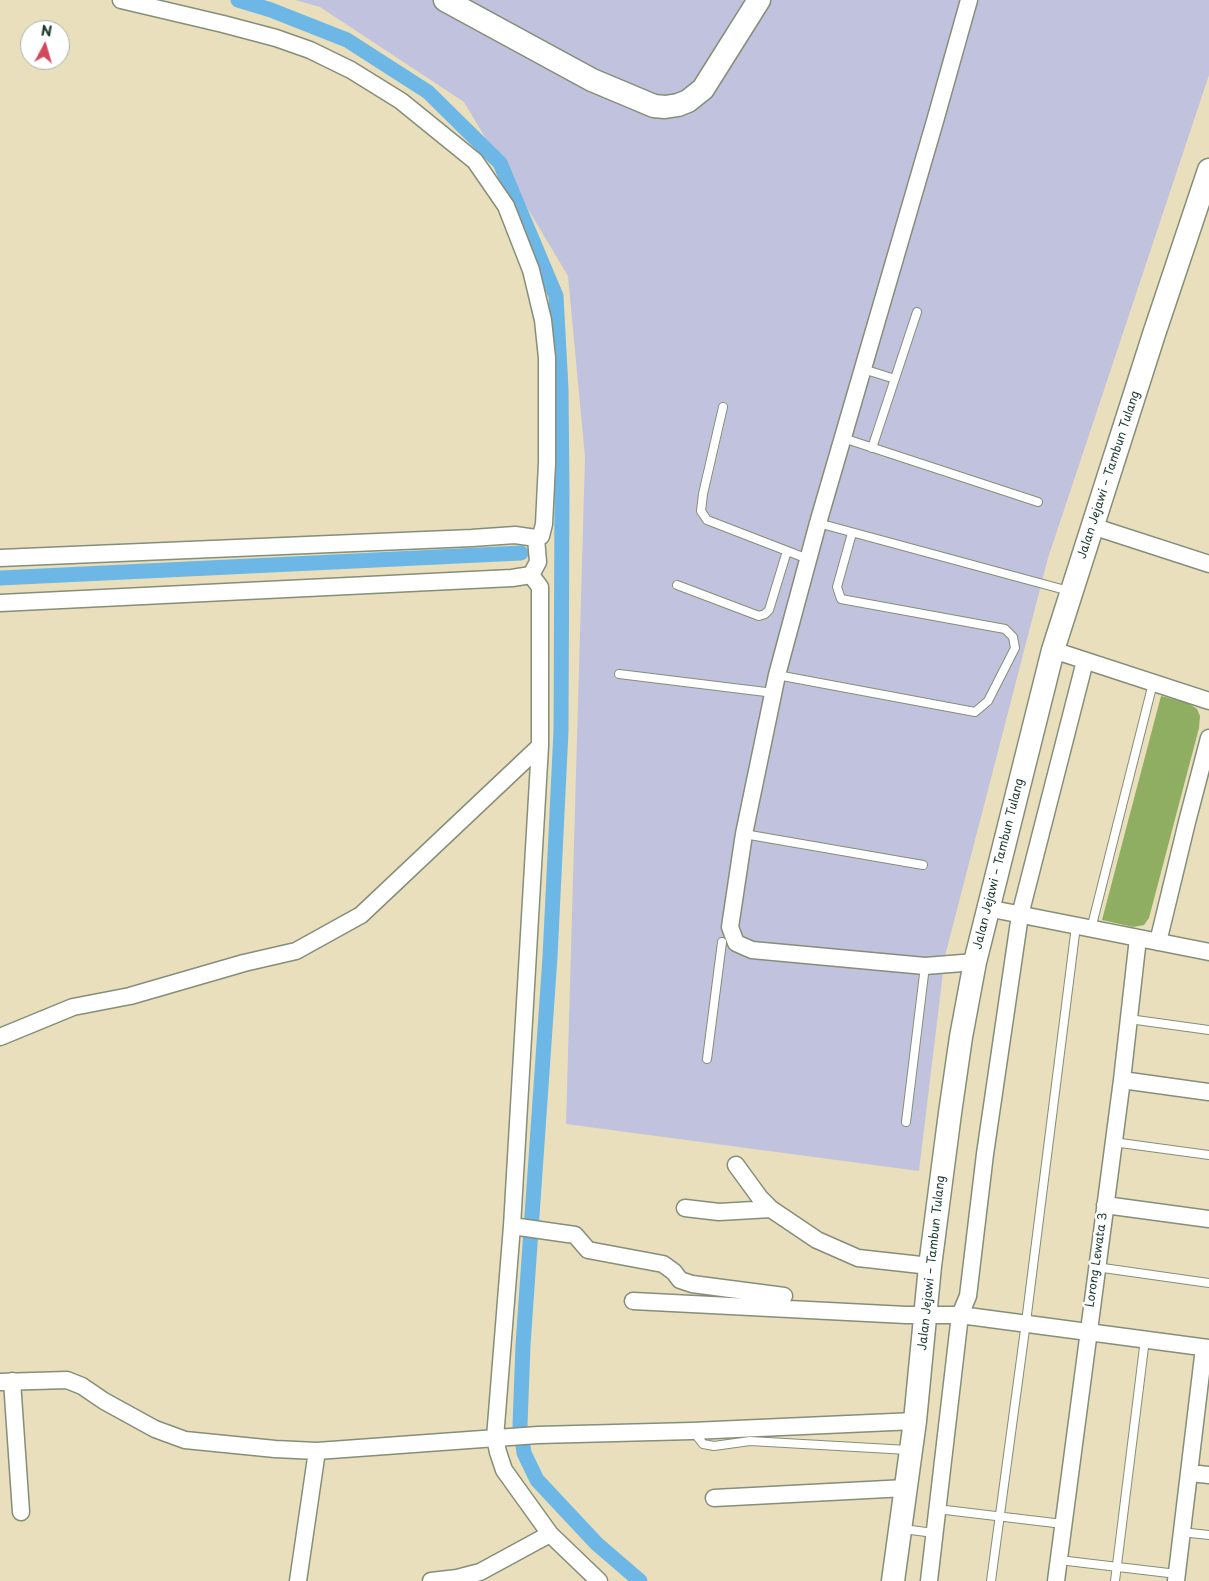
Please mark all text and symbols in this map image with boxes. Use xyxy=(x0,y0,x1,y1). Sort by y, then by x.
north arrow xyxy=(20,20,70,70)
text: N xyxy=(40,20,53,42)
street label: Jalan Jejawi – Tambun Tulang xyxy=(1075,389,1143,561)
street label: Jalan Jejawi – Tambun Tulang xyxy=(971,777,1027,951)
street label: Jalan Jejawi – Tambun Tulang xyxy=(916,1175,948,1351)
street label: Lorong Lewata 3 xyxy=(1083,1212,1111,1308)

